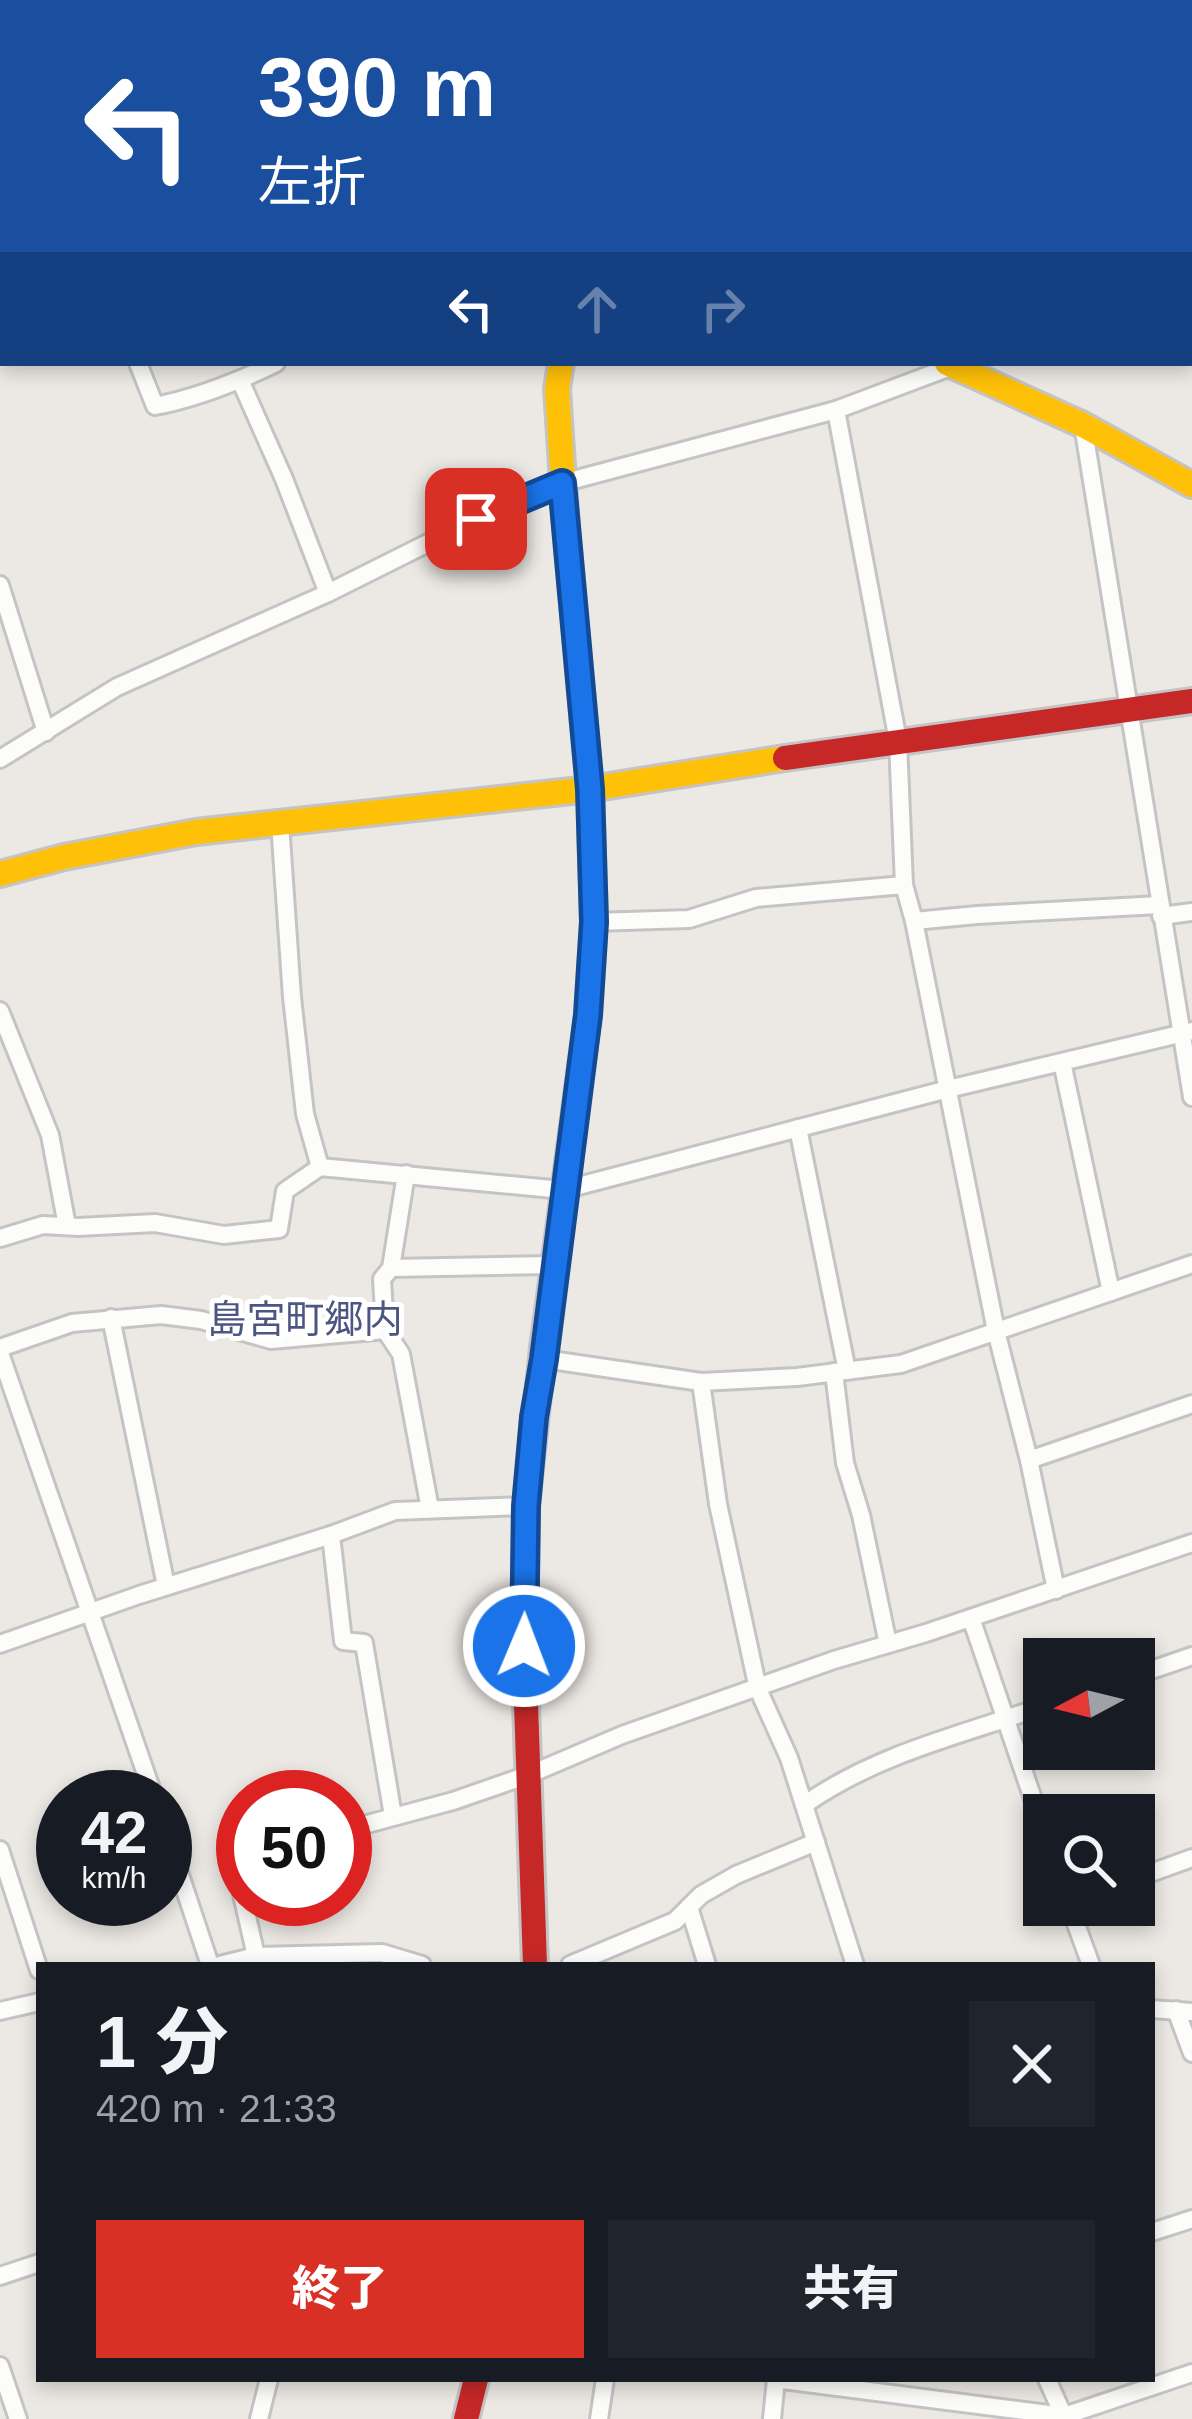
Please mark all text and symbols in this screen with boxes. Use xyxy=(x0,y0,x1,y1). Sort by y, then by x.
text: 390 m xyxy=(258,40,496,134)
icon: left xyxy=(60,48,216,204)
text: 左折 xyxy=(258,152,366,212)
icon: left xyxy=(438,276,504,342)
icon: ahead xyxy=(564,276,630,342)
icon: right xyxy=(690,276,756,342)
pin xyxy=(425,468,527,570)
icon: arrive xyxy=(443,486,509,552)
district label: 島宮町郷内 xyxy=(207,1298,403,1341)
position arrow xyxy=(461,1583,587,1709)
north arrow xyxy=(1023,1638,1155,1770)
map controls xyxy=(1023,1638,1155,1926)
speed limit sign: 50 xyxy=(216,1770,372,1926)
button: search xyxy=(1023,1794,1155,1926)
text: 42 xyxy=(81,1799,147,1866)
text: km/h xyxy=(81,1861,147,1894)
button: close xyxy=(969,2001,1095,2127)
text: 1 分 xyxy=(96,2002,228,2082)
text: 420 m · 21:33 xyxy=(96,2087,337,2130)
button: 終了 xyxy=(96,2220,584,2358)
button: 共有 xyxy=(608,2220,1095,2358)

